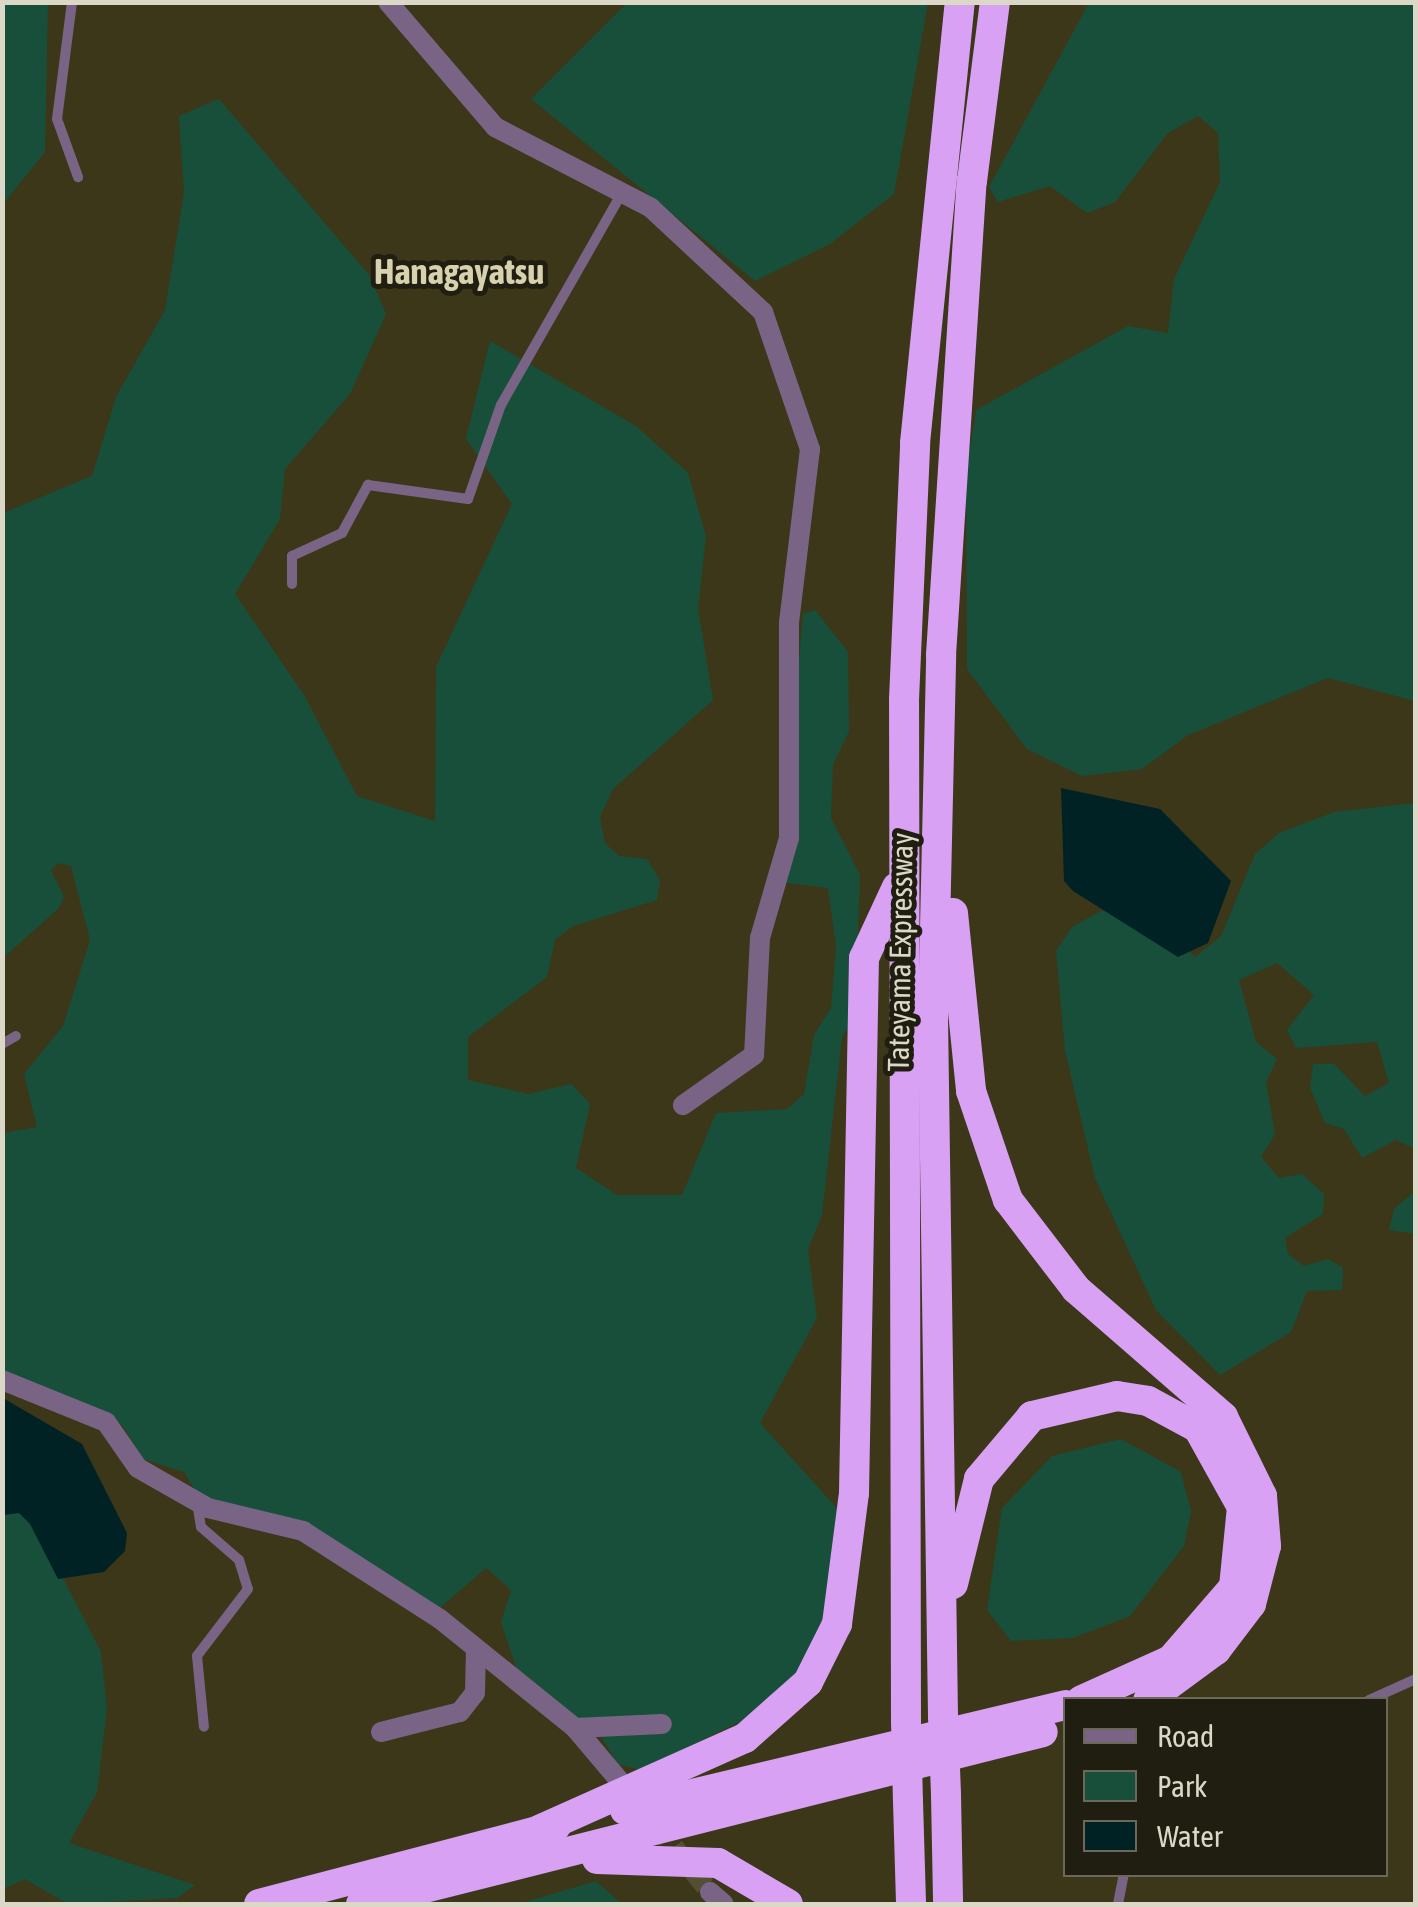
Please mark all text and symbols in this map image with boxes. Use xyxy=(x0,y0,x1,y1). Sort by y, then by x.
district label: Hanagayatsu xyxy=(374,250,544,292)
street label: Tateyama Expressway xyxy=(880,832,920,1072)
legend xyxy=(1063,1697,1388,1877)
text: Road xyxy=(1157,1719,1214,1753)
text: Park xyxy=(1157,1769,1207,1803)
text: Water xyxy=(1157,1819,1223,1853)

